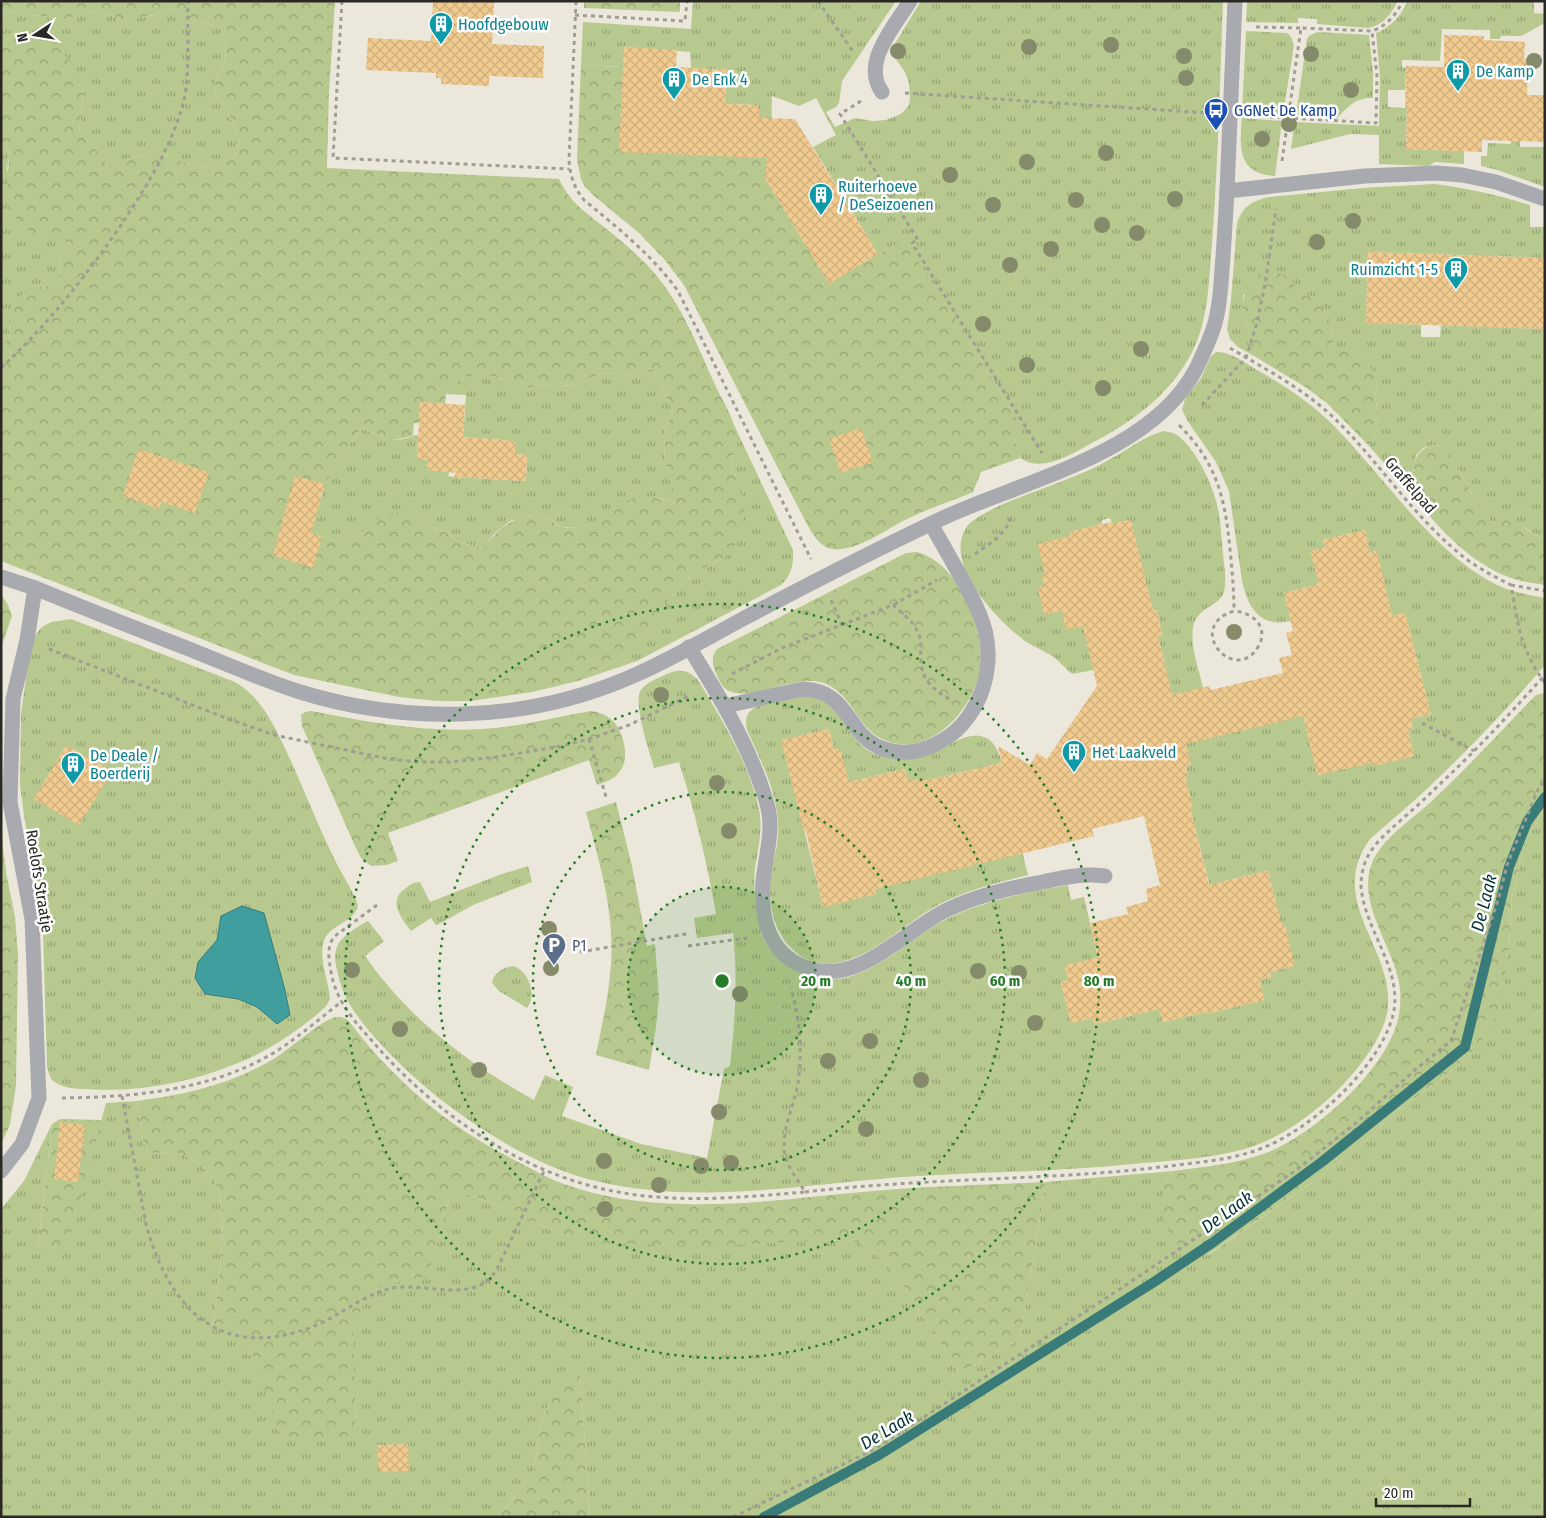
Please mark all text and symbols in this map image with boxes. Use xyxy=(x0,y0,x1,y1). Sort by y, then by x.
north arrow xyxy=(10,10,60,60)
building icon: Hoofdgebouw xyxy=(428,11,454,45)
place label: Hoofdgebouw xyxy=(458,15,549,34)
text: N xyxy=(14,32,32,43)
building icon: De Kamp xyxy=(1445,58,1471,92)
place label: De Kamp xyxy=(1476,62,1534,81)
building icon: De Enk 4 xyxy=(661,66,687,100)
place label: De Enk 4 xyxy=(692,70,748,89)
bus stop icon: GGNet De Kamp xyxy=(1203,97,1229,131)
place label: GGNet De Kamp xyxy=(1234,101,1337,120)
place label: Ruiterhoeve / DeSeizoenen xyxy=(838,177,934,214)
building icon: Ruiterhoeve / DeSeizoenen xyxy=(808,182,834,216)
building icon: Ruimzicht 1-5 xyxy=(1443,256,1469,290)
place label: Ruimzicht 1-5 xyxy=(1351,260,1438,279)
street label: Graffelpad xyxy=(1381,453,1440,517)
building icon: Het Laakveld xyxy=(1061,739,1087,773)
place label: Het Laakveld xyxy=(1092,743,1176,762)
place label: De Deale / Boerderij xyxy=(90,746,159,783)
building icon: De Deale / Boerderij xyxy=(60,751,86,785)
street label: Roelofs Straatje xyxy=(22,828,57,934)
water label: De Laak xyxy=(1466,872,1502,934)
parking icon: P1 xyxy=(541,932,567,966)
place label: P1 xyxy=(572,936,587,955)
centre of rings xyxy=(713,972,731,990)
text: 20 m xyxy=(800,972,831,990)
text: 40 m xyxy=(896,972,926,990)
text: 60 m xyxy=(990,972,1020,990)
text: 80 m xyxy=(1084,972,1114,990)
water label: De Laak xyxy=(1197,1186,1257,1238)
water label: De Laak xyxy=(856,1406,918,1454)
scale bar xyxy=(1376,1476,1470,1508)
text: 20 m xyxy=(1384,1484,1414,1502)

